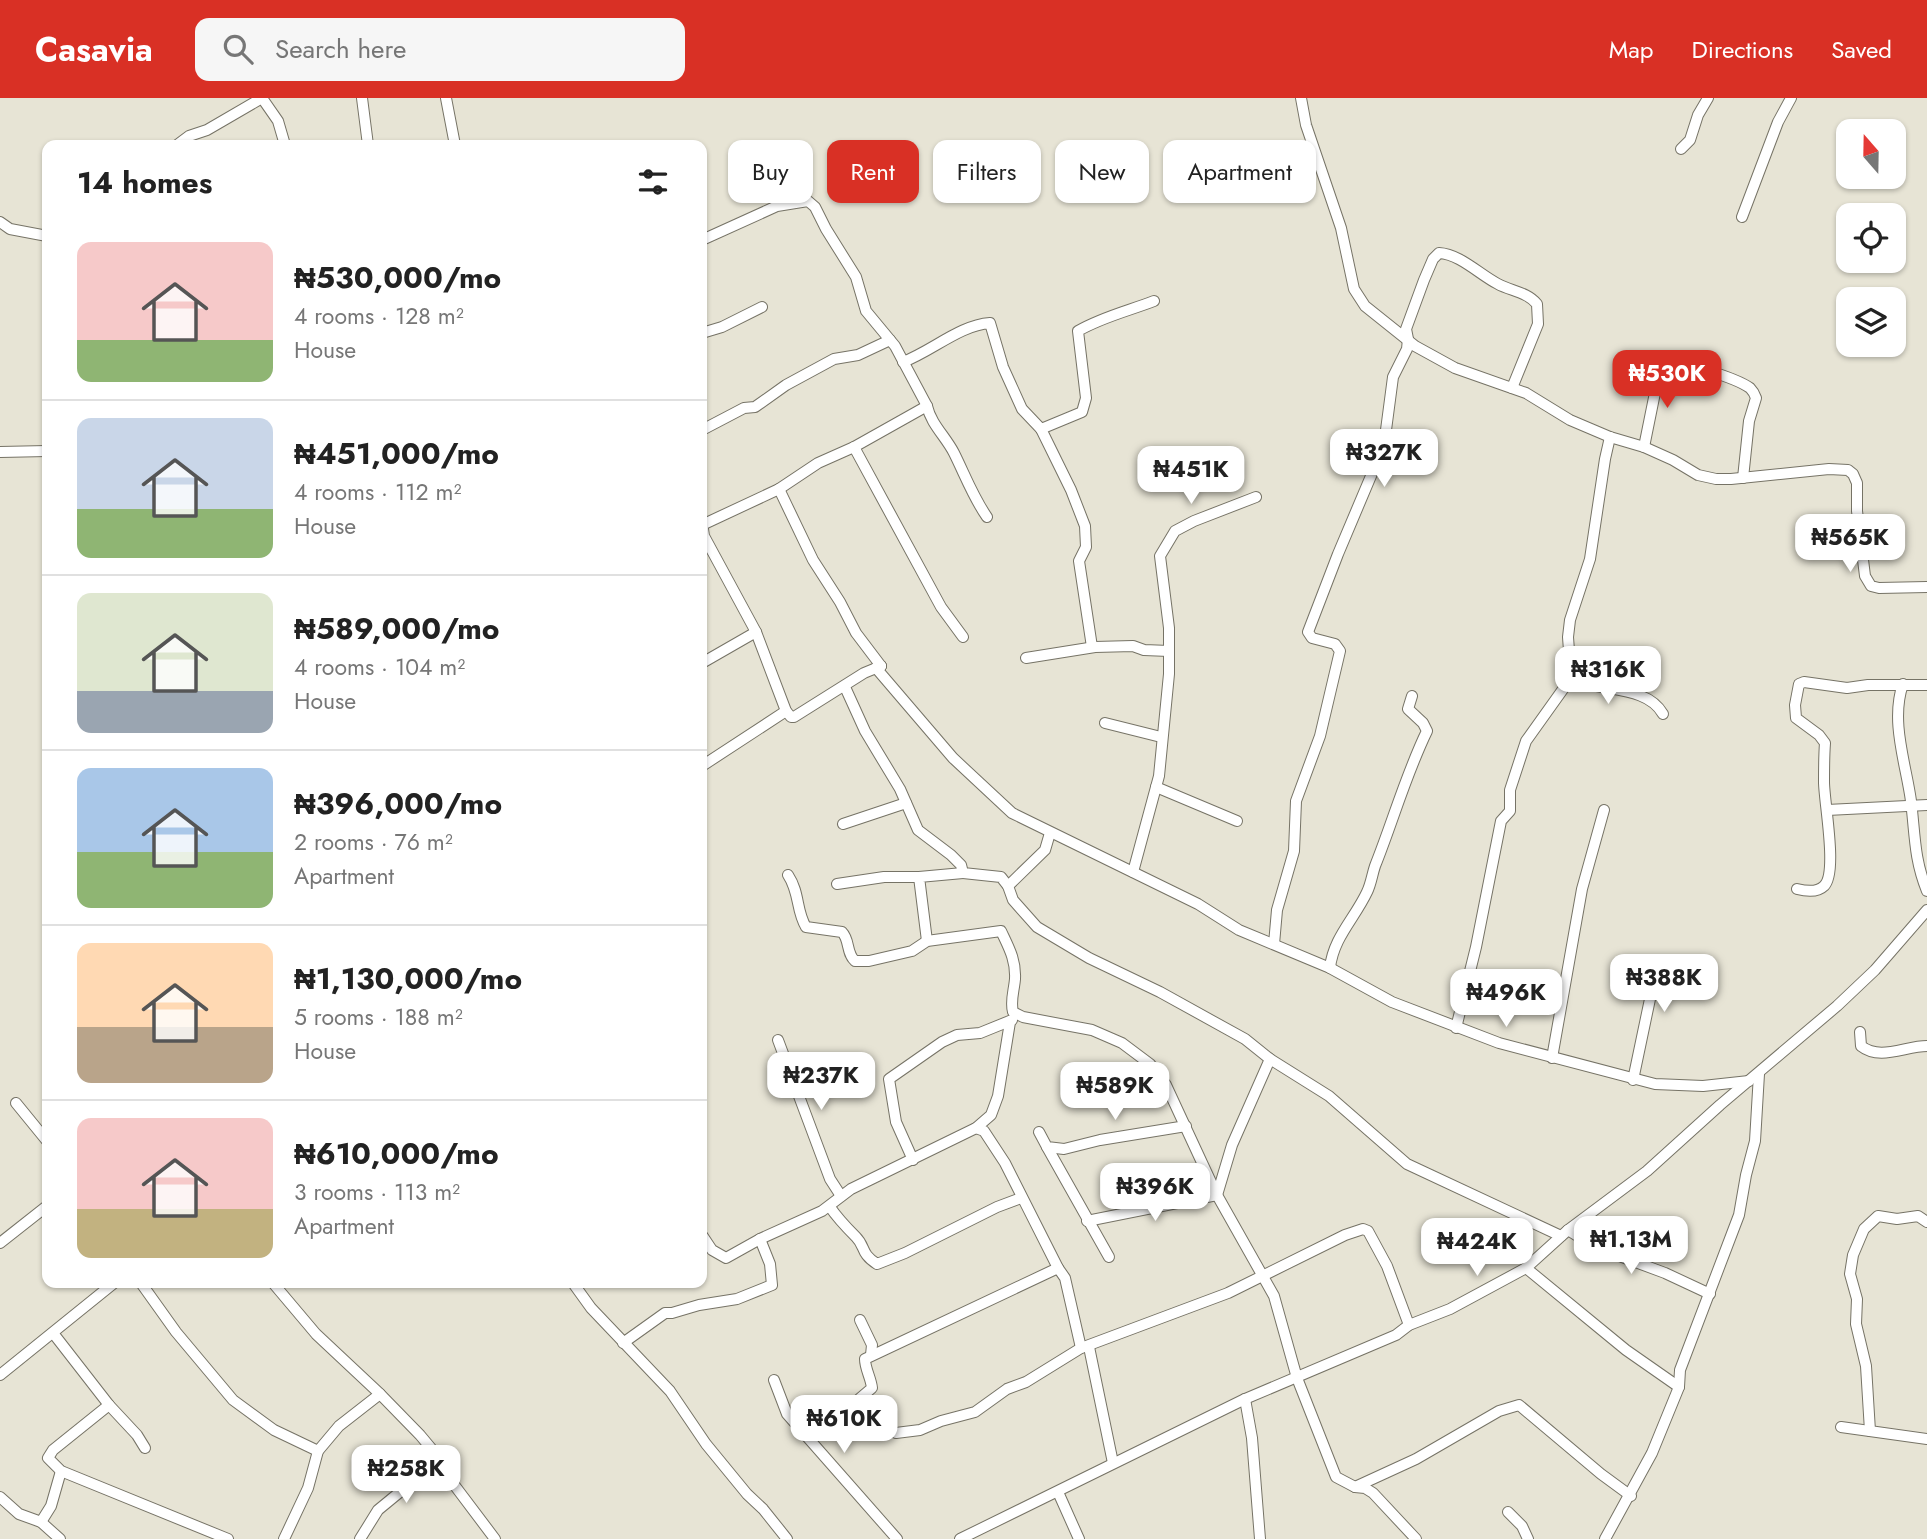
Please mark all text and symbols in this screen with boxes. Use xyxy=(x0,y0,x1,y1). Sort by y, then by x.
search box xyxy=(195,18,685,81)
text: Casavia xyxy=(35,26,153,73)
icon: search xyxy=(219,30,257,68)
text: Search here xyxy=(275,30,406,68)
text: Map xyxy=(1609,32,1654,67)
text: Directions xyxy=(1692,32,1793,67)
text: Saved xyxy=(1831,32,1892,67)
north arrow xyxy=(1836,119,1906,189)
map controls xyxy=(1836,119,1906,357)
chip: Buy xyxy=(728,140,813,203)
chip: Rent xyxy=(827,140,919,203)
chip: Filters xyxy=(933,140,1041,203)
chip: New xyxy=(1055,140,1149,203)
chip: Apartment xyxy=(1163,140,1316,203)
text: 14 homes xyxy=(77,161,212,204)
icon: filters xyxy=(634,163,672,201)
button: locate xyxy=(1836,203,1906,273)
text: ₦530,000/mo xyxy=(294,256,501,299)
icon: home xyxy=(133,270,217,354)
button: layers xyxy=(1836,287,1906,357)
text: 4 rooms · 128 m² xyxy=(294,299,464,333)
text: House xyxy=(294,333,356,367)
pin: ₦530K xyxy=(1618,350,1716,410)
text: ₦530K xyxy=(1628,356,1706,390)
pin: ₦327K xyxy=(1335,430,1433,489)
text: ₦451,000/mo xyxy=(294,432,499,475)
text: ₦327K xyxy=(1346,435,1422,469)
icon: home xyxy=(133,446,217,530)
pin: ₦451K xyxy=(1142,446,1240,506)
text: ₦451K xyxy=(1153,452,1229,486)
text: 4 rooms · 112 m² xyxy=(294,475,461,509)
text: House xyxy=(294,509,356,543)
pin: ₦565K xyxy=(1801,514,1899,574)
text: ₦565K xyxy=(1811,520,1889,554)
text: ₦589,000/mo xyxy=(294,607,500,650)
icon: home xyxy=(133,621,217,705)
pin: ₦316K xyxy=(1559,646,1657,706)
text: 4 rooms · 104 m² xyxy=(294,650,465,684)
text: ₦316K xyxy=(1571,652,1645,686)
text: House xyxy=(294,684,356,718)
text: ₦396,000/mo xyxy=(294,782,502,825)
icon: home xyxy=(133,796,217,880)
text: 2 rooms · 76 m² xyxy=(294,825,453,859)
text: Apartment xyxy=(294,859,394,893)
pin: ₦388K xyxy=(1615,954,1713,1014)
text: ₦1,130,000/mo xyxy=(294,957,522,1000)
text: ₦388K xyxy=(1626,960,1702,994)
pin: ₦496K xyxy=(1457,970,1555,1029)
icon: home xyxy=(133,971,217,1055)
text: ₦496K xyxy=(1466,975,1546,1009)
text: 5 rooms · 188 m² xyxy=(294,1000,463,1034)
text: House xyxy=(294,1034,356,1068)
pin: ₦237K xyxy=(772,1052,870,1112)
text: ₦237K xyxy=(783,1058,859,1092)
pin: ₦589K xyxy=(1066,1062,1164,1122)
text: ₦589K xyxy=(1076,1068,1154,1102)
text: ₦610,000/mo xyxy=(294,1132,499,1175)
icon: home xyxy=(133,1146,217,1230)
pin: ₦396K xyxy=(1106,1164,1204,1223)
text: ₦396K xyxy=(1116,1169,1194,1203)
text: 3 rooms · 113 m² xyxy=(294,1175,460,1209)
text: Apartment xyxy=(294,1209,394,1243)
pin: ₦1.13M xyxy=(1574,1216,1688,1276)
pin: ₦424K xyxy=(1428,1218,1526,1278)
text: ₦1.13M xyxy=(1590,1222,1672,1256)
text: ₦424K xyxy=(1437,1224,1517,1258)
pin: ₦610K xyxy=(795,1396,893,1455)
text: ₦610K xyxy=(806,1401,882,1435)
pin: ₦258K xyxy=(357,1446,455,1505)
text: ₦258K xyxy=(367,1451,445,1485)

